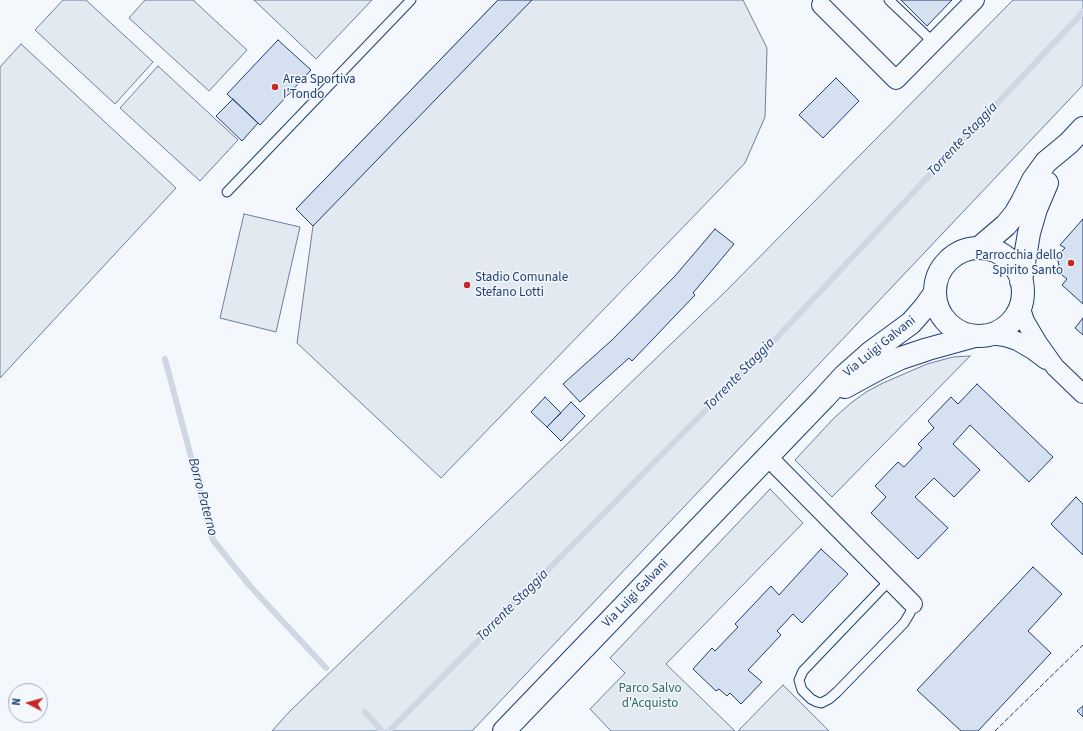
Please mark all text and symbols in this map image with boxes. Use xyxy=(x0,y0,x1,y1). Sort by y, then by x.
place label: Area Sportiva I'Tondo xyxy=(283,72,356,103)
marker: Area Sportiva I'Tondo xyxy=(270,82,280,92)
water label: Torrente Staggia xyxy=(924,99,1002,181)
place label: Parrocchia dello Spirito Santo xyxy=(975,248,1063,279)
marker: Parrocchia dello Spirito Santo xyxy=(1066,258,1076,268)
place label: Stadio Comunale Stefano Lotti xyxy=(475,270,568,301)
marker: Stadio Comunale Stefano Lotti xyxy=(462,280,472,290)
street label: Via Luigi Galvani xyxy=(841,313,919,381)
water label: Torrente Staggia xyxy=(701,335,779,415)
water label: Borro Paterno xyxy=(184,456,220,538)
street label: Via Luigi Galvani xyxy=(600,557,672,631)
water label: Torrente Staggia xyxy=(473,566,553,646)
park label: Parco Salvo d'Acquisto xyxy=(619,681,681,712)
north arrow xyxy=(8,683,48,723)
text: N xyxy=(9,697,24,706)

